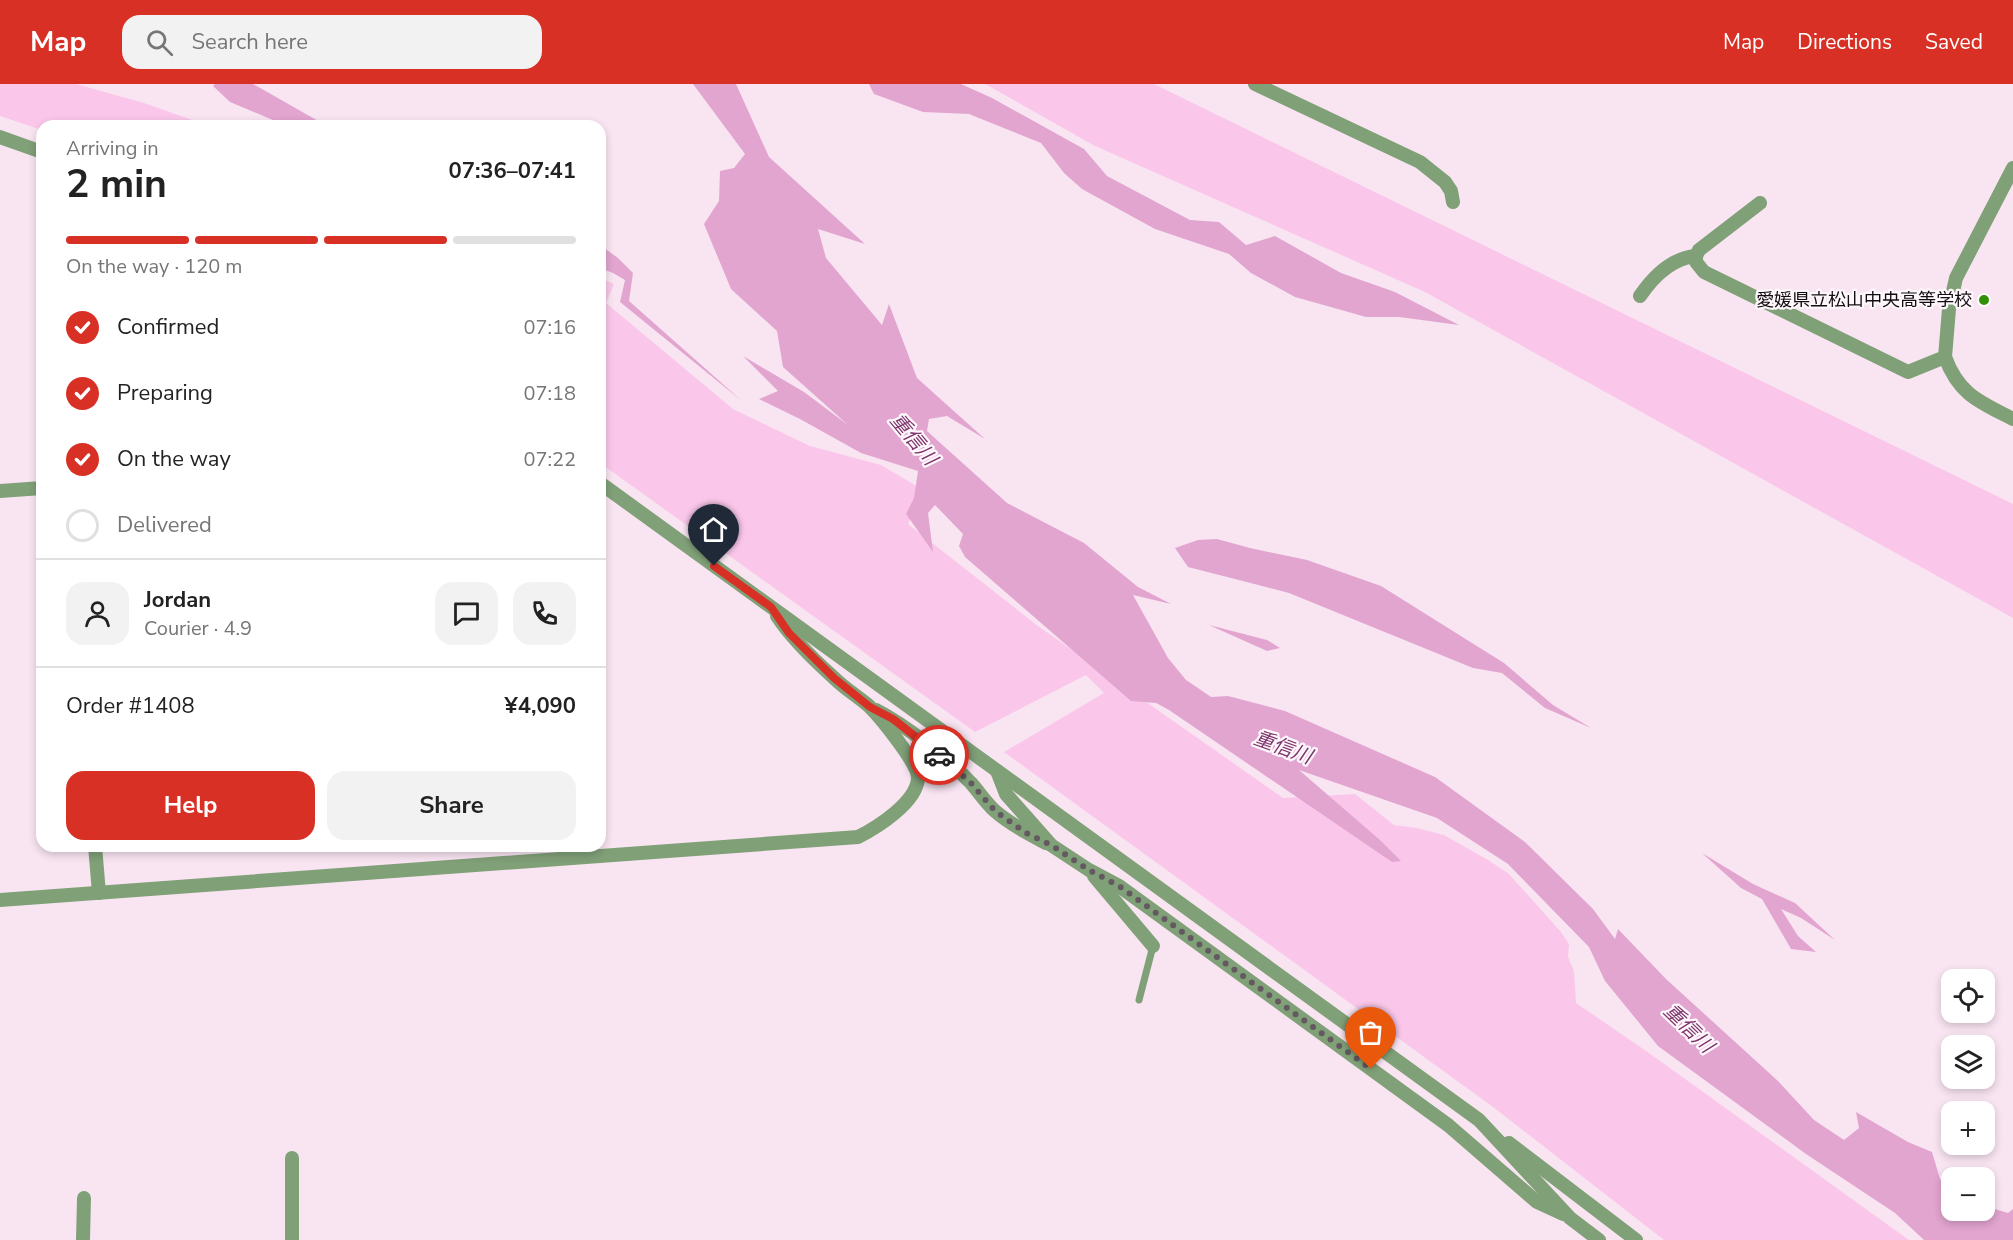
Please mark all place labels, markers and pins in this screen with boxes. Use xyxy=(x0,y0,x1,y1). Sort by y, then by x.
place label: 愛媛県立松山中央高等学校 xyxy=(1756,288,1972,312)
marker: 愛媛県立松山中央高等学校 xyxy=(1977,293,1991,307)
pin xyxy=(688,504,739,566)
pin xyxy=(1345,1007,1396,1069)

